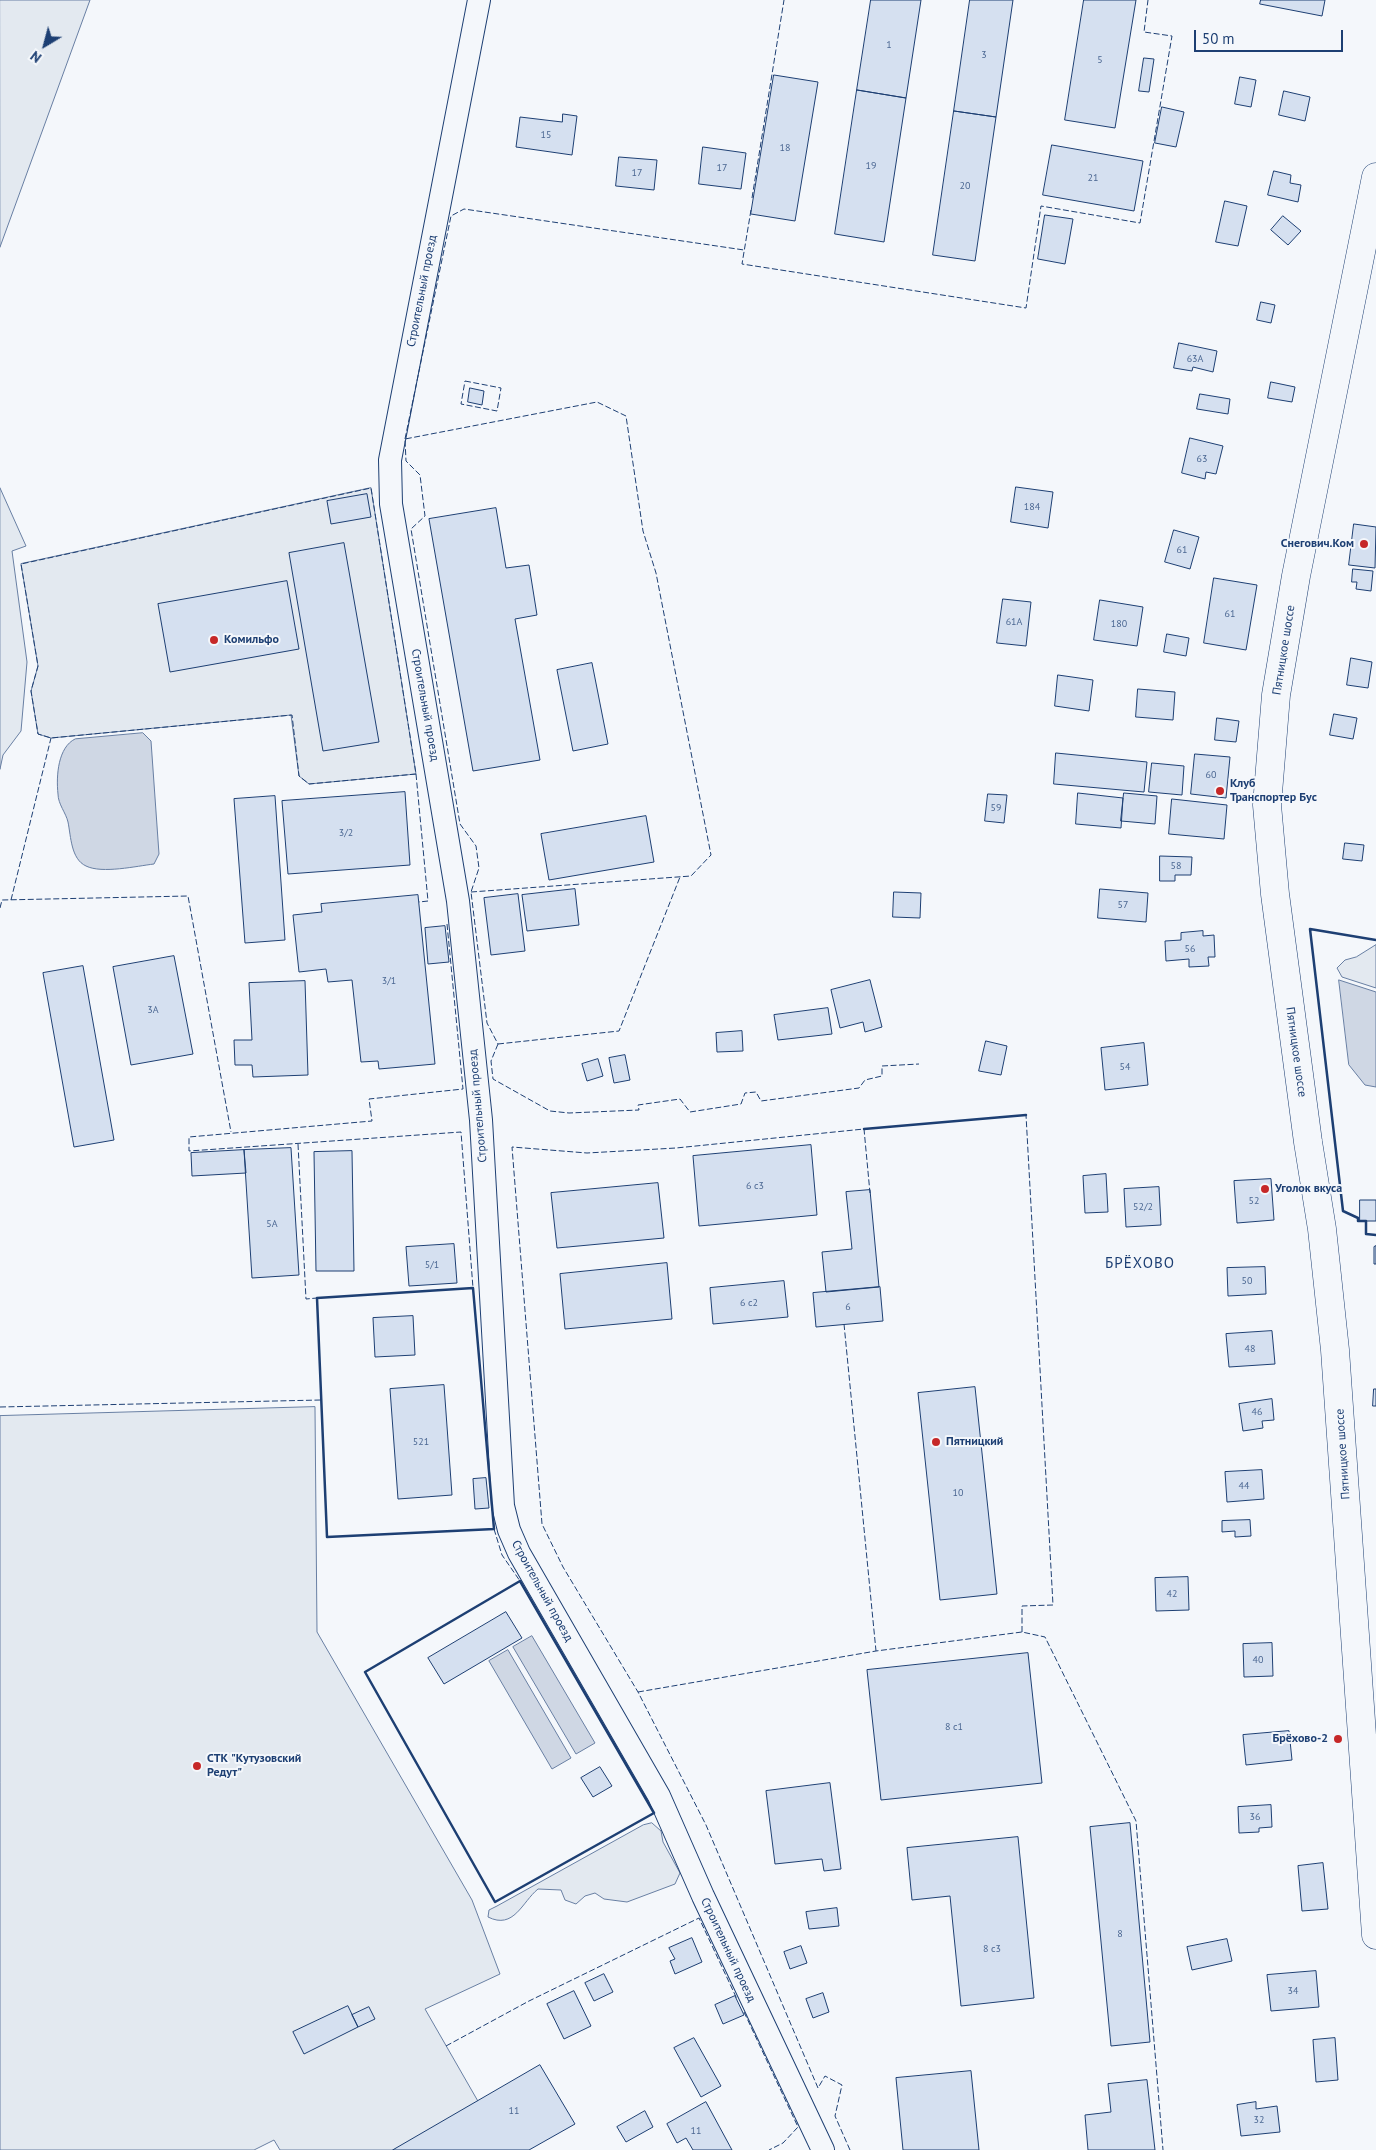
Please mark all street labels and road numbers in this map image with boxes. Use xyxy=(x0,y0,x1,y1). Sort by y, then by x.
street label: Строительный проезд xyxy=(404,234,440,348)
street label: Пятницкое шоссе xyxy=(1270,604,1298,696)
street label: Строительный проезд xyxy=(408,648,442,762)
street label: Пятницкое шоссе xyxy=(1283,1006,1309,1098)
street label: Строительный проезд xyxy=(466,1049,490,1163)
street label: Пятницкое шоссе xyxy=(1333,1408,1353,1500)
street label: Строительный проезд xyxy=(508,1538,576,1644)
street label: Строительный проезд xyxy=(697,1895,759,2005)

